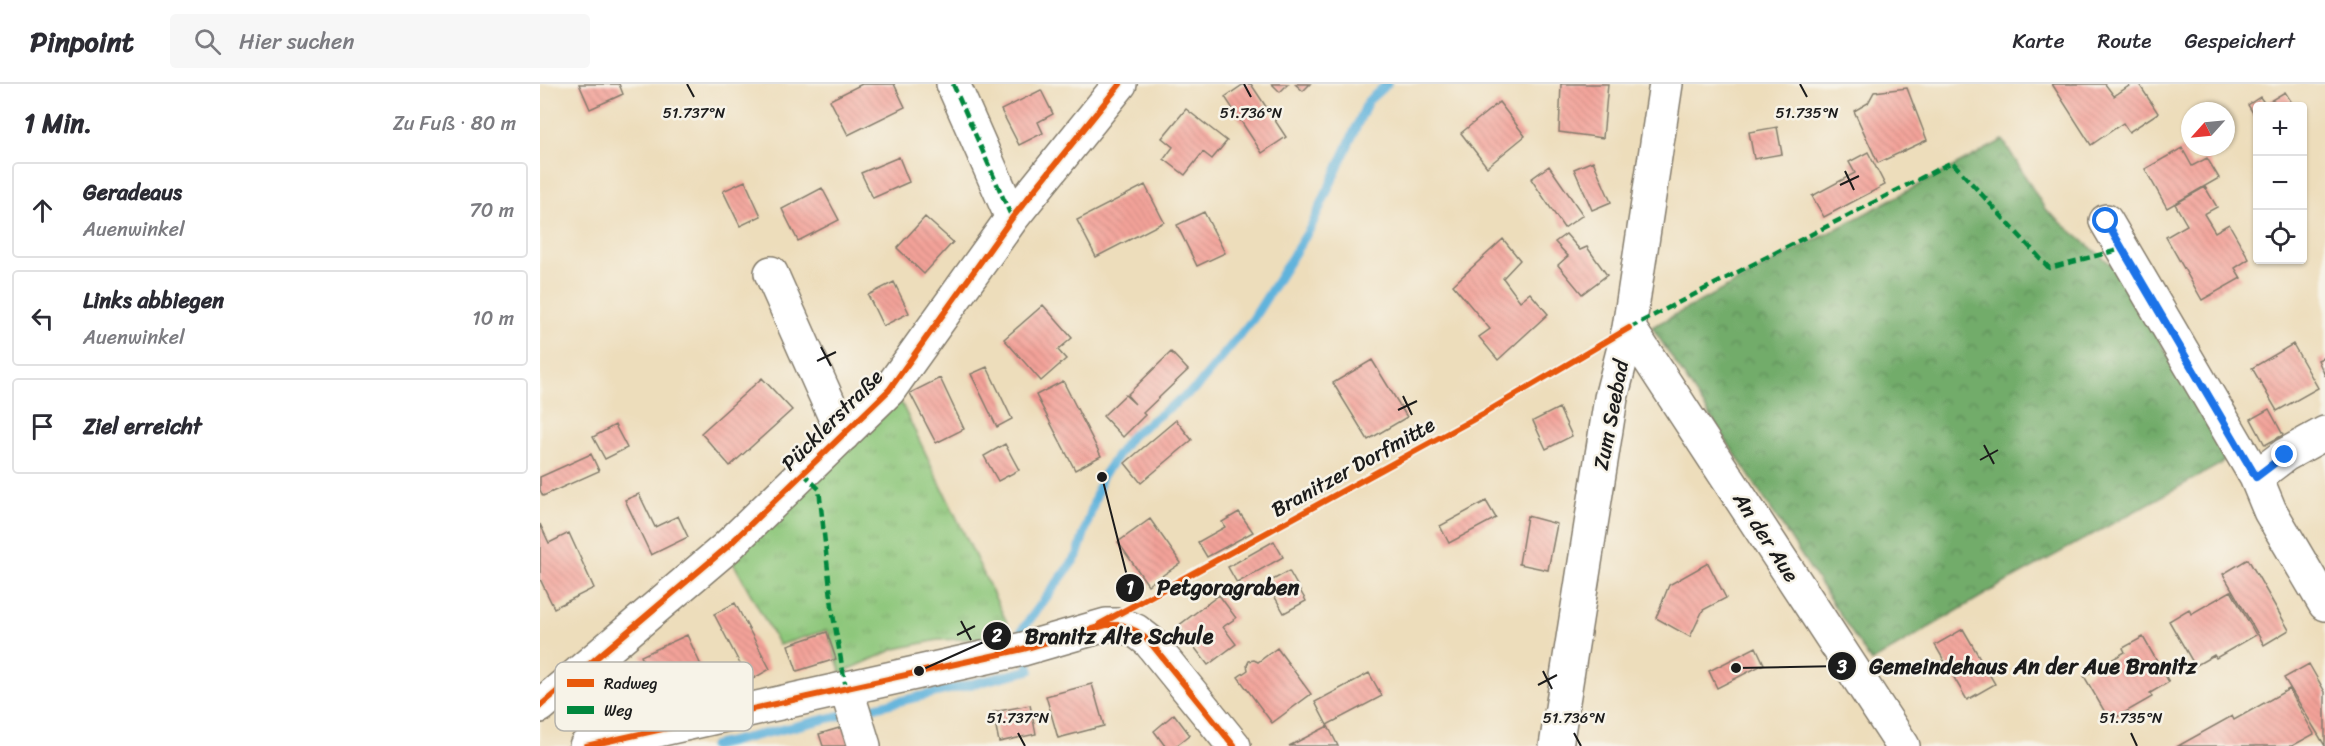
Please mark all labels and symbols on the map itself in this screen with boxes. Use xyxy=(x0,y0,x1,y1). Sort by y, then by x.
text: 51.737°N xyxy=(663,100,726,126)
text: 51.736°N xyxy=(1220,100,1283,126)
text: 51.735°N xyxy=(1776,100,1839,126)
north arrow xyxy=(2181,102,2235,156)
route start xyxy=(2092,207,2118,233)
street label: Zum Seebad xyxy=(1582,355,1641,473)
street label: Pücklerstraße xyxy=(772,360,892,480)
street label: Branitzer Dorfmitte xyxy=(1264,406,1442,528)
route end xyxy=(2271,441,2297,467)
street label: An der Aue xyxy=(1722,483,1810,590)
callout: Petgoragraben xyxy=(1115,568,1311,608)
text: Petgoragraben xyxy=(1157,568,1299,607)
text: 1 xyxy=(1126,572,1134,604)
callout: Branitz Alte Schule xyxy=(982,616,1226,656)
text: Branitz Alte Schule xyxy=(1025,617,1214,656)
text: 2 xyxy=(991,620,1003,652)
callout: Gemeindehaus An der Aue Branitz xyxy=(1827,646,2209,686)
text: Gemeindehaus An der Aue Branitz xyxy=(1868,647,2198,686)
text: 3 xyxy=(1836,651,1847,683)
legend xyxy=(555,662,753,731)
text: Radweg xyxy=(604,669,658,698)
text: Weg xyxy=(604,696,633,725)
text: 51.737°N xyxy=(987,705,1050,731)
text: 51.736°N xyxy=(1543,705,1606,731)
text: 51.735°N xyxy=(2100,705,2163,731)

